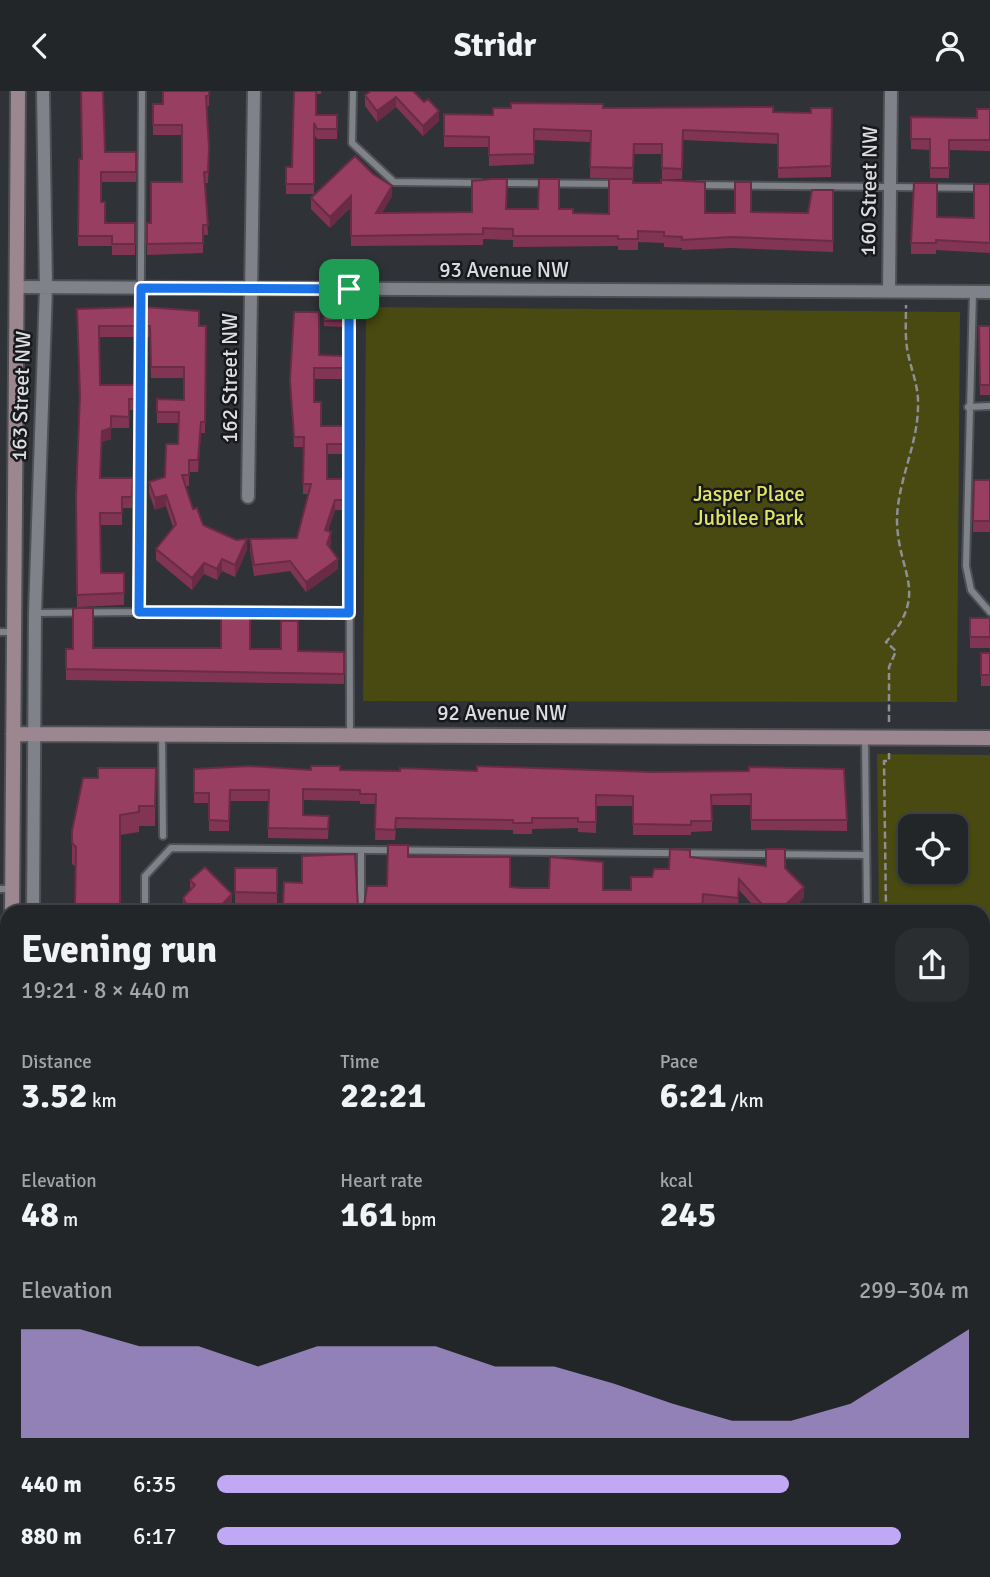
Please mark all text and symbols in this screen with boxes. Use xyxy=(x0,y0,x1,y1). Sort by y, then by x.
text: Stridr xyxy=(454,26,536,65)
icon: back xyxy=(21,27,59,65)
icon: person xyxy=(931,27,969,65)
street label: 160 Street NW xyxy=(855,126,883,256)
street label: 93 Avenue NW xyxy=(439,257,569,283)
pin xyxy=(319,259,379,319)
icon: arrive xyxy=(330,270,368,308)
street label: 162 Street NW xyxy=(217,313,243,443)
street label: 163 Street NW xyxy=(6,330,36,461)
park label: Jasper Place Jubilee Park xyxy=(693,481,805,531)
street label: 92 Avenue NW xyxy=(437,700,567,726)
map controls xyxy=(898,814,968,884)
button: locate xyxy=(898,814,968,884)
text: Evening run xyxy=(21,926,217,973)
button: share xyxy=(895,928,969,1002)
text: 19:21 · 8 × 440 m xyxy=(21,976,190,1005)
text: Distance xyxy=(21,1050,92,1074)
text: Time xyxy=(340,1050,379,1074)
text: Pace xyxy=(660,1050,698,1074)
text: 3.52 xyxy=(21,1074,88,1117)
text: 22:21 xyxy=(340,1074,426,1117)
text: 6:21 xyxy=(660,1074,727,1117)
text: km xyxy=(88,1089,117,1113)
text: /km xyxy=(727,1089,764,1113)
text: Elevation xyxy=(21,1169,97,1193)
text: Heart rate xyxy=(340,1169,423,1193)
text: kcal xyxy=(660,1169,693,1193)
text: 48 xyxy=(21,1193,59,1236)
text: 161 xyxy=(340,1193,397,1236)
text: 245 xyxy=(660,1193,716,1236)
text: m xyxy=(59,1208,78,1232)
text: bpm xyxy=(397,1208,436,1232)
text: Elevation xyxy=(21,1276,113,1305)
text: 299–304 m xyxy=(859,1276,969,1305)
text: 440 m xyxy=(21,1470,82,1499)
text: 6:35 xyxy=(133,1470,176,1499)
text: 880 m xyxy=(21,1522,82,1551)
text: 6:17 xyxy=(133,1522,176,1551)

